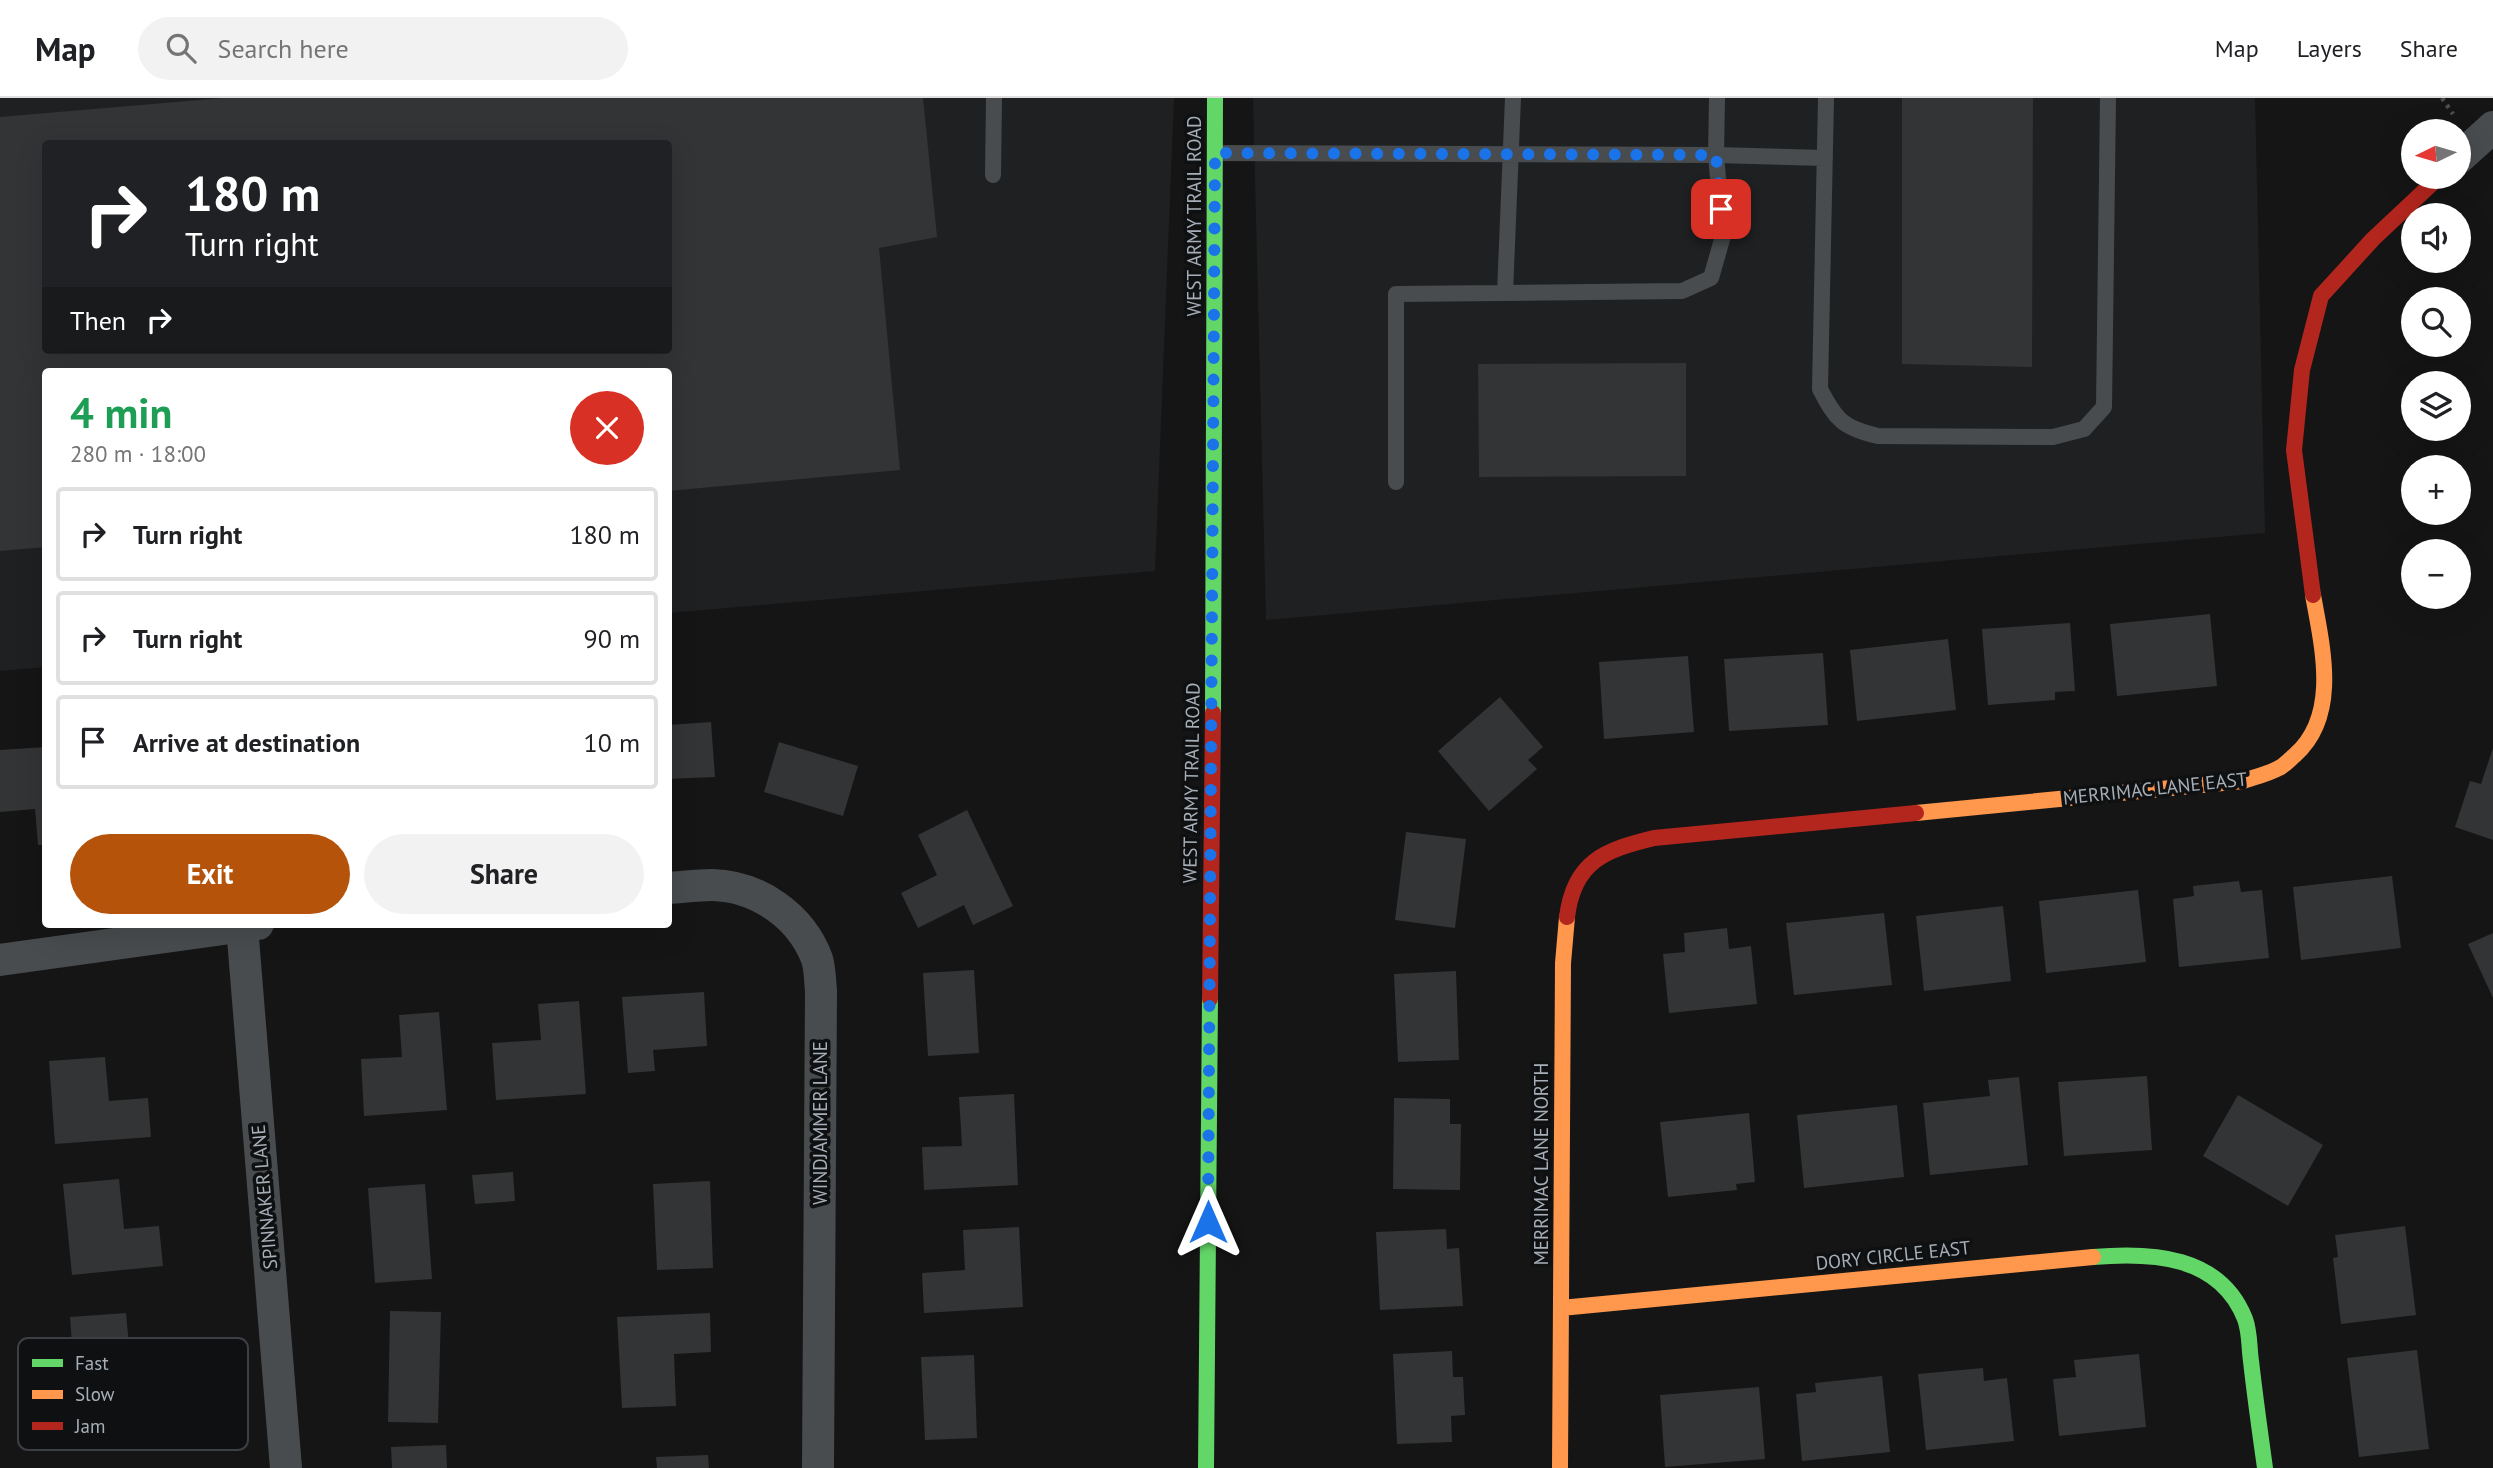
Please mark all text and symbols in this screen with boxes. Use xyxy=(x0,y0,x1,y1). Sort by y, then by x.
search box xyxy=(138,17,628,80)
text: Map xyxy=(35,27,96,70)
icon: search xyxy=(162,29,200,67)
text: Search here xyxy=(218,32,349,65)
text: Map xyxy=(2215,33,2259,64)
text: Layers xyxy=(2297,33,2362,64)
text: Share xyxy=(2400,33,2458,64)
street label: WEST ARMY TRAIL ROAD xyxy=(1182,116,1206,316)
north arrow xyxy=(2401,119,2471,189)
map controls xyxy=(2401,119,2471,609)
text: 180 m xyxy=(185,161,320,225)
icon: right xyxy=(70,168,161,259)
pin xyxy=(1691,179,1751,239)
icon: arrive xyxy=(1702,190,1740,228)
button: sound xyxy=(2401,203,2471,273)
text: Turn right xyxy=(185,223,319,265)
button: search xyxy=(2401,287,2471,357)
icon: right xyxy=(140,301,178,339)
text: Then xyxy=(70,304,126,337)
button: layers xyxy=(2401,371,2471,441)
text: 4 min xyxy=(70,385,172,440)
button: close xyxy=(570,391,644,465)
text: 280 m · 18:00 xyxy=(70,439,206,468)
button: + xyxy=(2401,455,2471,525)
icon: right xyxy=(74,515,112,553)
text: Turn right xyxy=(133,518,242,551)
text: 180 m xyxy=(569,518,640,551)
button: − xyxy=(2401,539,2471,609)
icon: right xyxy=(74,619,112,657)
text: Turn right xyxy=(133,622,242,655)
text: 90 m xyxy=(584,622,640,655)
street label: WEST ARMY TRAIL ROAD xyxy=(1177,682,1205,884)
icon: arrive xyxy=(74,723,112,761)
text: Arrive at destination xyxy=(133,726,360,759)
text: 10 m xyxy=(584,726,640,759)
street label: MERRIMAC LANE EAST xyxy=(2062,766,2249,810)
button: Exit xyxy=(70,834,350,914)
button: Share xyxy=(364,834,644,914)
street label: WINDJAMMER LANE xyxy=(808,1041,832,1205)
street label: MERRIMAC LANE NORTH xyxy=(1529,1063,1553,1265)
street label: SPINNAKER LANE xyxy=(246,1124,282,1270)
position arrow xyxy=(1171,1185,1245,1259)
street label: DORY CIRCLE EAST xyxy=(1814,1235,1972,1275)
legend xyxy=(18,1338,248,1450)
text: Fast xyxy=(75,1351,109,1375)
text: Slow xyxy=(75,1382,115,1406)
text: Jam xyxy=(74,1414,105,1438)

